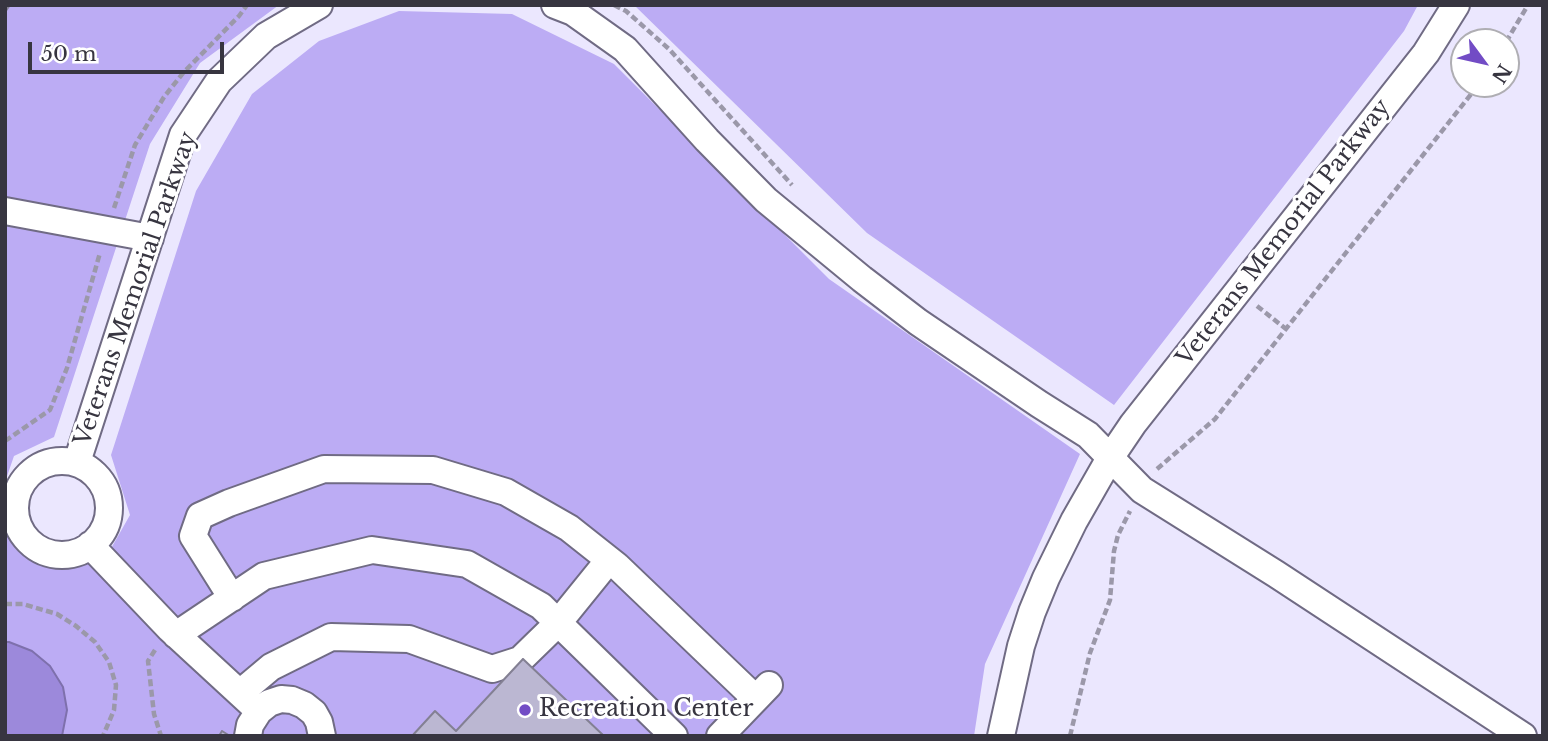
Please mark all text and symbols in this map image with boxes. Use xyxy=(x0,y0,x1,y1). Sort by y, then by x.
scale bar xyxy=(32,28,228,72)
north arrow xyxy=(1450,28,1520,98)
text: 50 m xyxy=(41,41,96,67)
text: N xyxy=(1487,60,1516,87)
street label: Veterans Memorial Parkway xyxy=(1171,94,1397,372)
street label: Veterans Memorial Parkway xyxy=(69,128,203,450)
place label: Recreation Center xyxy=(539,696,753,724)
marker: Recreation Center xyxy=(517,702,533,718)

